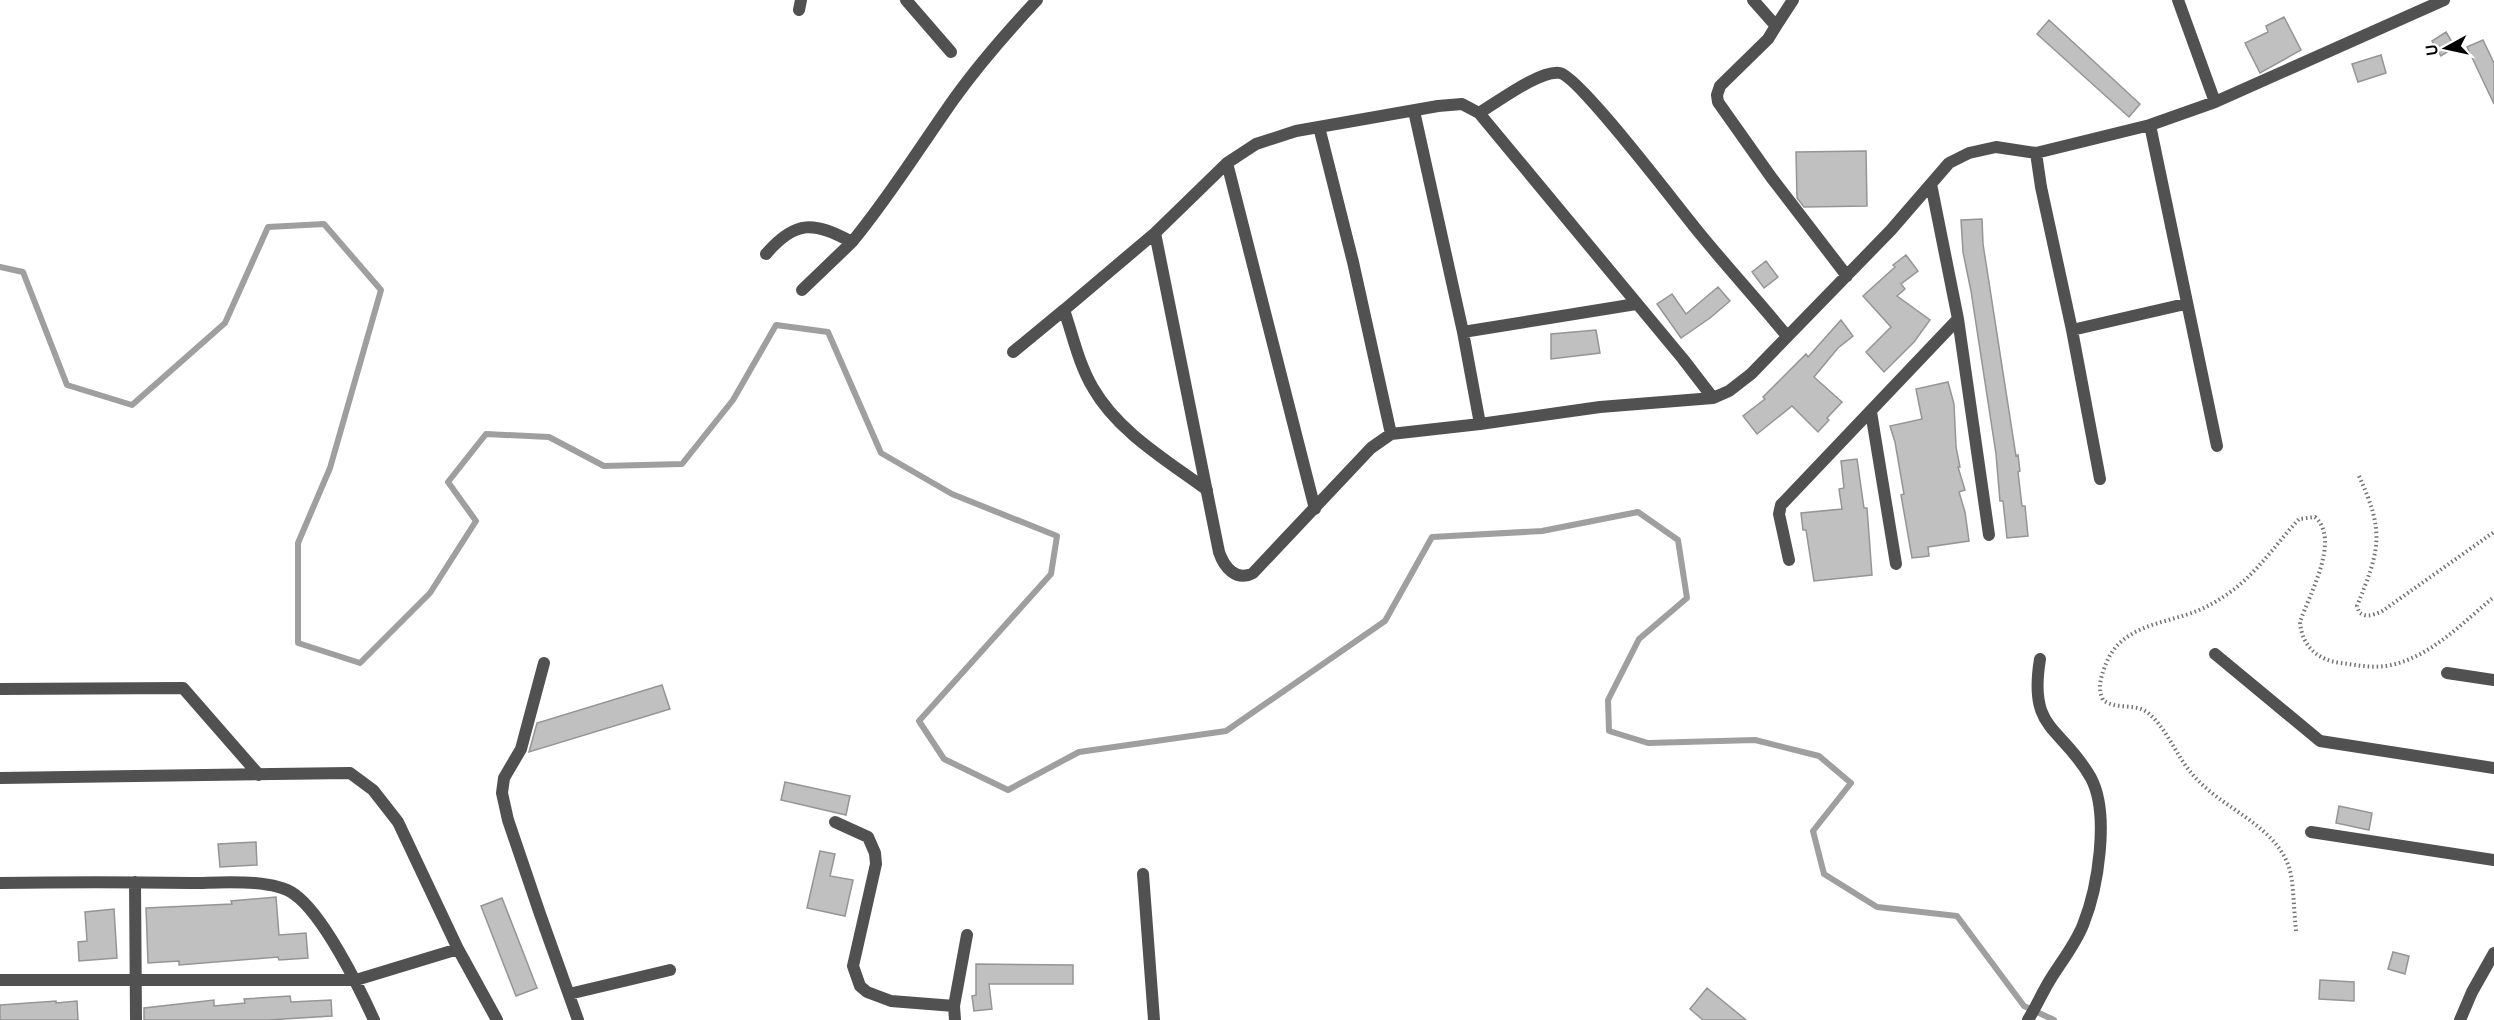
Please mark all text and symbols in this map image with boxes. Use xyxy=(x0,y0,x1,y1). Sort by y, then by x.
north arrow xyxy=(2416,18,2476,78)
text: U xyxy=(2422,43,2444,57)

